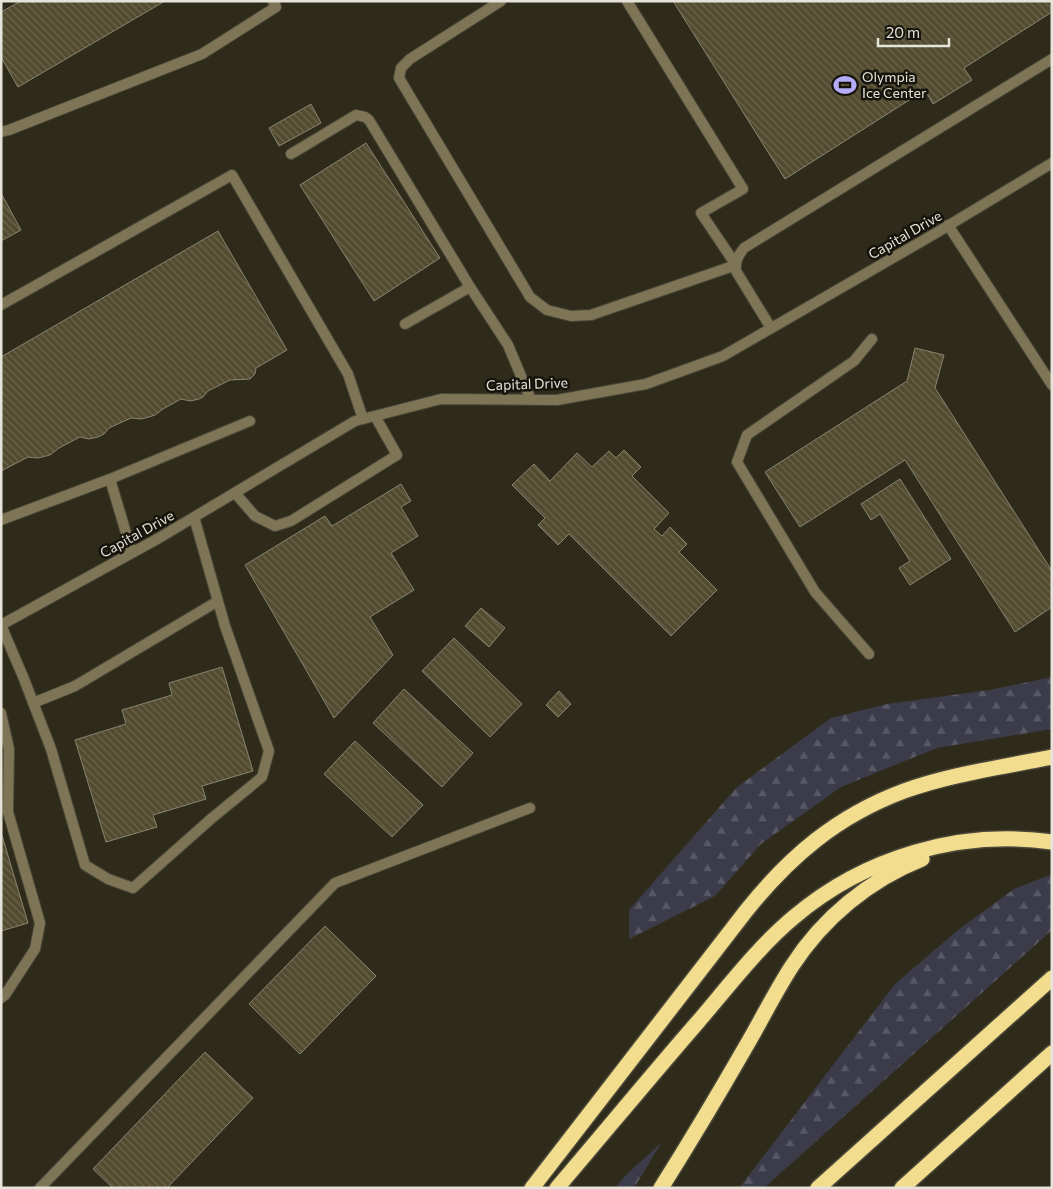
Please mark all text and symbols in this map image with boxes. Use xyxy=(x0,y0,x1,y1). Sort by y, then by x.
scale bar xyxy=(878,15,949,47)
text: 20 m xyxy=(886,23,920,41)
place label: Olympia Ice Center xyxy=(862,68,927,101)
sports icon: Olympia Ice Center xyxy=(832,72,858,98)
street label: Capital Drive xyxy=(865,207,944,262)
street label: Capital Drive xyxy=(486,374,568,393)
street label: Capital Drive xyxy=(97,506,177,561)

